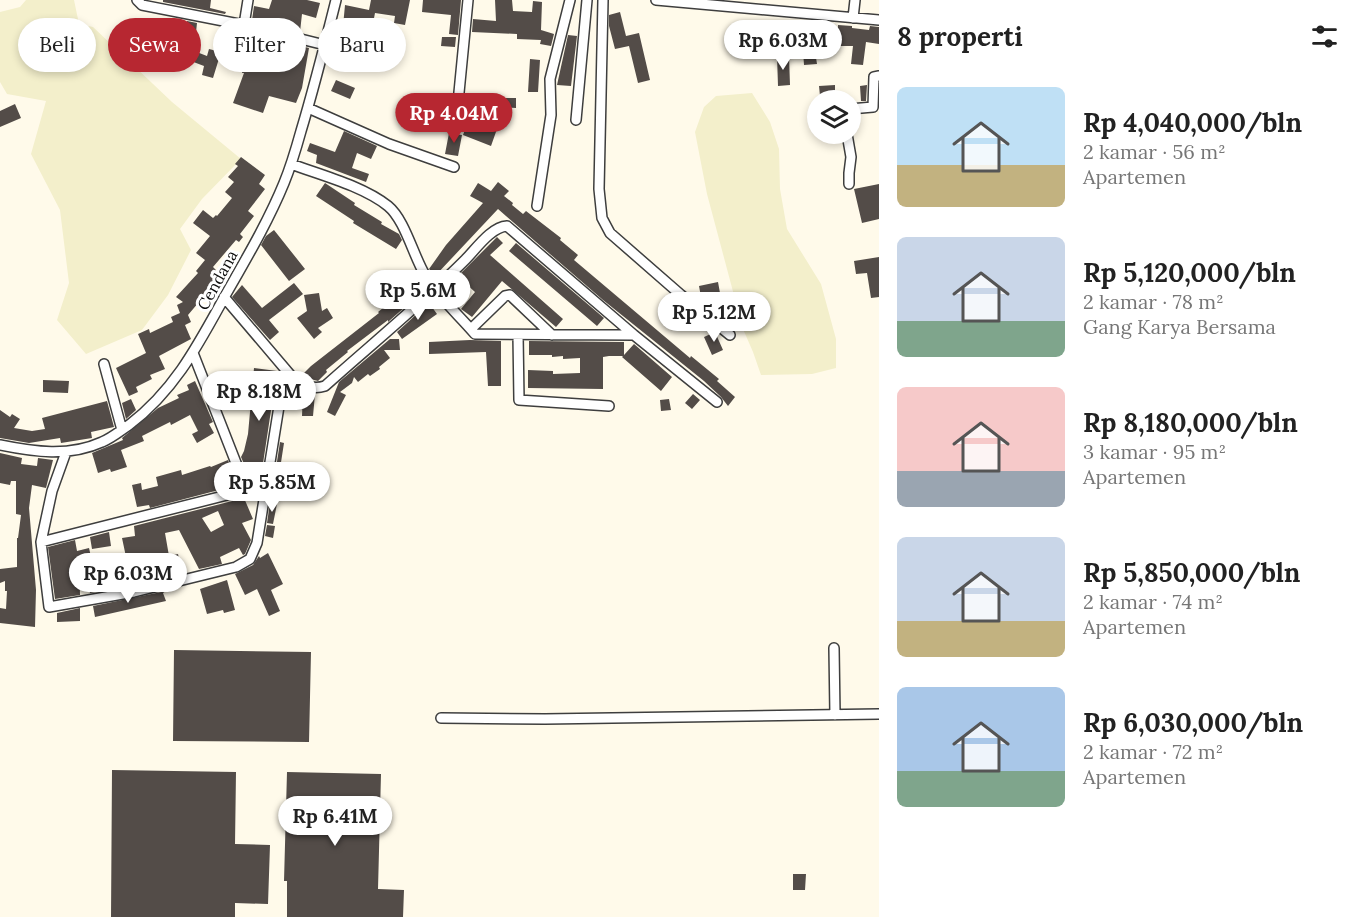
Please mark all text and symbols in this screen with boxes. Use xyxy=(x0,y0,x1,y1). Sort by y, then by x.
chip: Beli xyxy=(18,18,96,72)
chip: Sewa xyxy=(108,18,201,72)
chip: Filter xyxy=(213,18,306,72)
chip: Baru xyxy=(318,18,406,72)
pin: Rp 6.03M xyxy=(721,20,845,71)
text: 8 properti xyxy=(897,20,1023,53)
icon: filters xyxy=(1308,20,1341,53)
text: Rp 6.03M xyxy=(738,27,828,52)
map controls xyxy=(807,90,861,144)
button: layers xyxy=(807,90,861,144)
pin: Rp 4.04M xyxy=(392,93,516,144)
text: Rp 4.04M xyxy=(409,100,499,125)
text: Rp 4,040,000/bln xyxy=(1083,106,1302,139)
icon: home xyxy=(945,111,1017,183)
text: 2 kamar · 56 m² xyxy=(1083,139,1226,164)
text: Apartemen xyxy=(1083,164,1186,189)
street label: Cendana xyxy=(192,247,242,313)
text: Rp 5,120,000/bln xyxy=(1083,256,1296,289)
icon: home xyxy=(945,261,1017,333)
pin: Rp 5.6M xyxy=(363,270,473,321)
text: Rp 5.6M xyxy=(379,277,457,302)
text: 2 kamar · 78 m² xyxy=(1083,289,1224,314)
pin: Rp 5.12M xyxy=(652,292,776,343)
text: Rp 5.12M xyxy=(672,299,756,324)
text: Gang Karya Bersama xyxy=(1083,314,1276,339)
pin: Rp 8.18M xyxy=(197,371,321,422)
text: Rp 8.18M xyxy=(216,378,302,403)
text: Rp 8,180,000/bln xyxy=(1083,406,1298,439)
icon: home xyxy=(945,411,1017,483)
text: 3 kamar · 95 m² xyxy=(1083,439,1226,464)
pin: Rp 5.85M xyxy=(210,462,334,513)
text: Apartemen xyxy=(1083,464,1186,489)
text: Rp 5.85M xyxy=(228,469,316,494)
pin: Rp 6.03M xyxy=(66,553,190,604)
text: Rp 5,850,000/bln xyxy=(1083,556,1300,589)
text: Rp 6.03M xyxy=(83,560,173,585)
icon: home xyxy=(945,561,1017,633)
text: 2 kamar · 74 m² xyxy=(1083,589,1223,614)
text: Apartemen xyxy=(1083,614,1186,639)
text: Rp 6,030,000/bln xyxy=(1083,706,1303,739)
icon: home xyxy=(945,711,1017,783)
text: 2 kamar · 72 m² xyxy=(1083,739,1223,764)
text: Apartemen xyxy=(1083,764,1186,789)
pin: Rp 6.41M xyxy=(273,796,397,847)
text: Rp 6.41M xyxy=(292,803,378,828)

